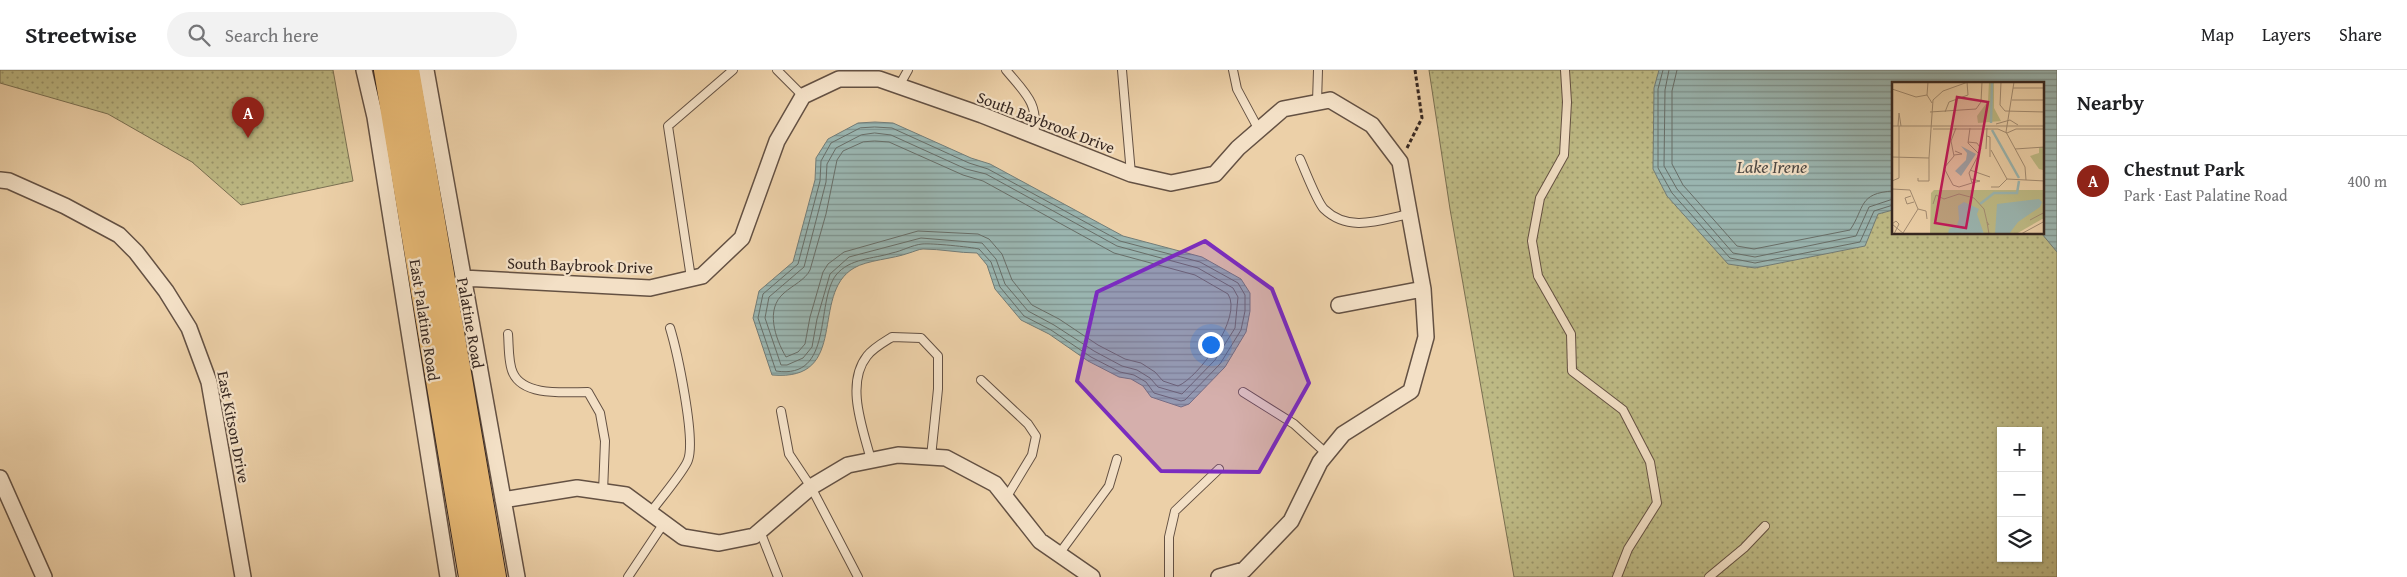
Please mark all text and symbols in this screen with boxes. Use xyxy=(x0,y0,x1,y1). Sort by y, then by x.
search box xyxy=(167,12,517,57)
text: Streetwise xyxy=(25,17,137,52)
icon: search xyxy=(185,21,213,49)
text: Search here xyxy=(225,21,319,49)
text: Map xyxy=(2201,21,2234,48)
text: Layers xyxy=(2262,21,2311,48)
text: Share xyxy=(2339,21,2382,48)
inset map xyxy=(1892,82,2044,235)
street label: South Baybrook Drive xyxy=(974,85,1118,159)
text: Nearby xyxy=(2077,87,2144,118)
pin: A xyxy=(232,97,264,138)
water label: Lake Irene xyxy=(1736,153,1807,180)
text: Chestnut Park xyxy=(2124,155,2244,183)
text: A xyxy=(2088,169,2098,193)
text: 400 m xyxy=(2347,169,2387,193)
text: Park · East Palatine Road xyxy=(2124,183,2288,207)
street label: South Baybrook Drive xyxy=(507,250,653,280)
street label: East Palatine Road xyxy=(404,257,447,383)
street label: Palatine Road xyxy=(451,276,491,371)
your location xyxy=(1198,332,1224,358)
street label: East Kitson Drive xyxy=(211,369,257,485)
map controls xyxy=(1997,427,2042,562)
button: + xyxy=(1997,427,2042,472)
button: − xyxy=(1997,472,2042,517)
button: layers xyxy=(1997,517,2042,562)

